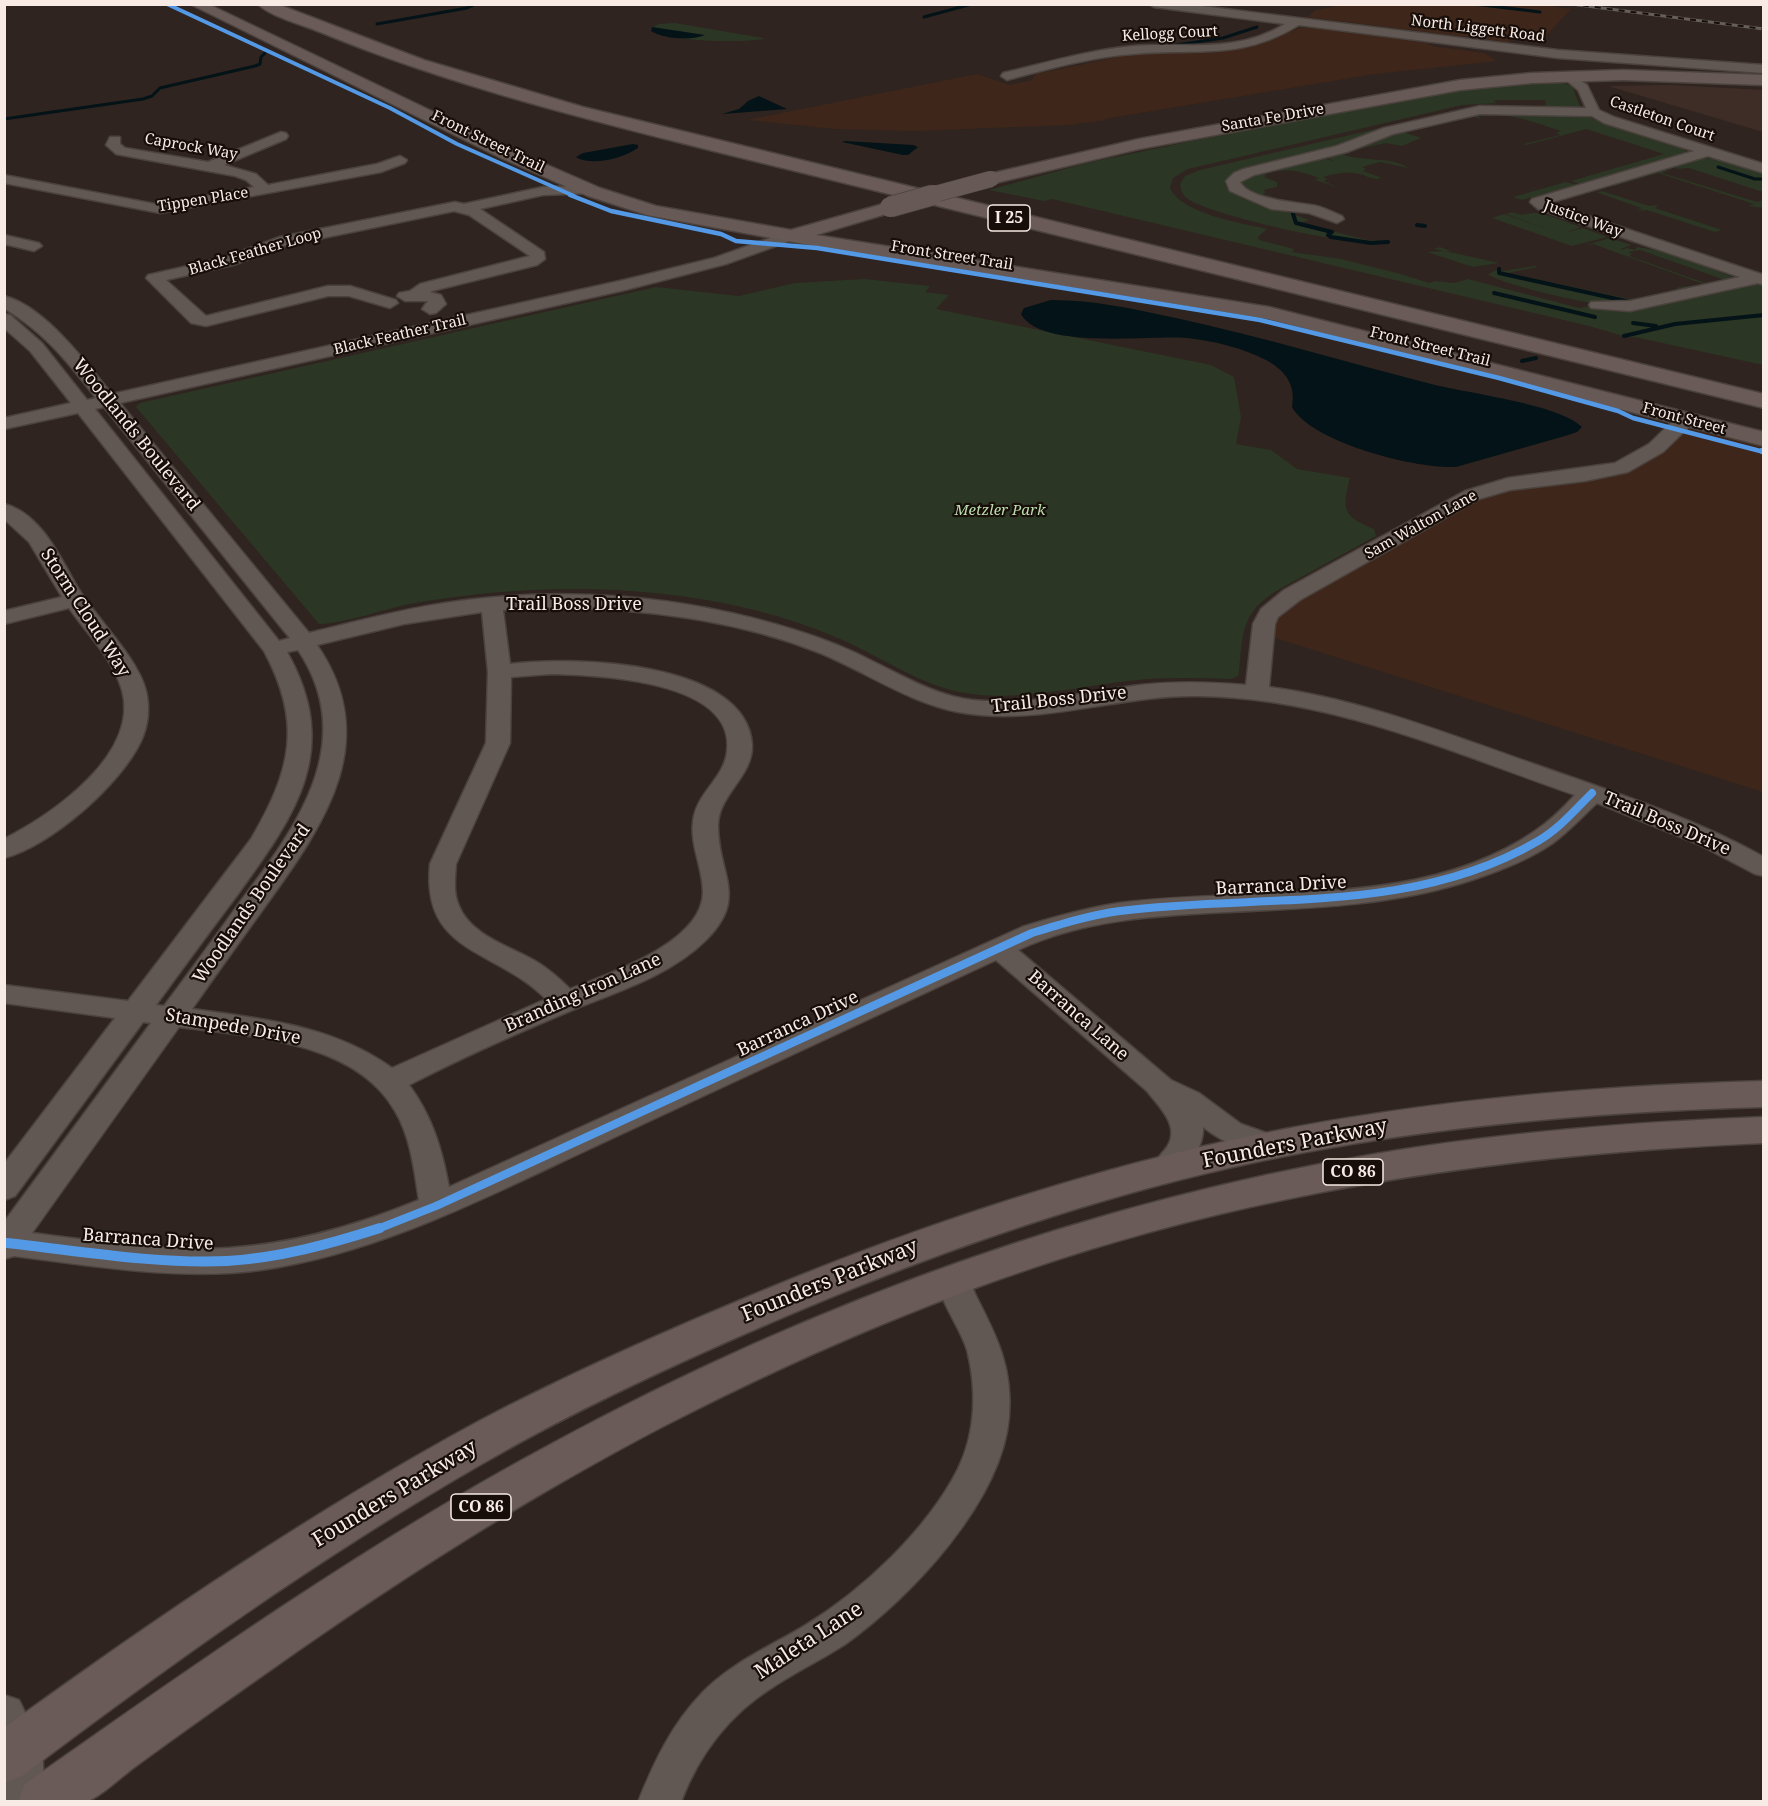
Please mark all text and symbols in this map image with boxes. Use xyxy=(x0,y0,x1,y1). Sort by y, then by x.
street label: North Liggett Road xyxy=(1410,12,1546,46)
street label: Kellogg Court xyxy=(1122,23,1218,45)
street label: Castleton Court xyxy=(1607,93,1717,145)
street label: Santa Fe Drive xyxy=(1220,100,1326,136)
street label: Front Street Trail xyxy=(429,107,547,177)
street label: Caprock Way xyxy=(143,130,239,164)
street label: Tippen Place xyxy=(156,184,250,216)
street label: Justice Way xyxy=(1541,196,1625,242)
road number: I 25 xyxy=(988,205,1030,231)
street label: Black Feather Loop xyxy=(187,224,323,280)
street label: Front Street Trail xyxy=(890,237,1014,275)
street label: Black Feather Trail xyxy=(332,311,468,359)
street label: Front Street Trail xyxy=(1368,323,1492,371)
street label: Woodlands Boulevard xyxy=(68,355,204,515)
street label: Front Street xyxy=(1640,399,1728,439)
street label: Sam Walton Lane xyxy=(1362,487,1480,563)
park label: Metzler Park xyxy=(954,502,1046,520)
street label: Storm Cloud Way xyxy=(36,545,134,681)
street label: Trail Boss Drive xyxy=(506,594,642,616)
street label: Trail Boss Drive xyxy=(990,682,1128,718)
street label: Trail Boss Drive xyxy=(1600,788,1734,860)
street label: Woodlands Boulevard xyxy=(189,820,315,988)
street label: Barranca Drive xyxy=(1215,872,1347,900)
street label: Branding Iron Lane xyxy=(502,949,664,1037)
street label: Barranca Lane xyxy=(1023,966,1133,1066)
street label: Barranca Drive xyxy=(734,986,862,1062)
street label: Stampede Drive xyxy=(164,1004,302,1050)
street label: Founders Parkway xyxy=(1201,1114,1389,1174)
road number: CO 86 xyxy=(1323,1159,1383,1185)
street label: Barranca Drive xyxy=(82,1225,214,1255)
street label: Founders Parkway xyxy=(738,1234,922,1328)
street label: Founders Parkway xyxy=(308,1435,482,1553)
road number: CO 86 xyxy=(451,1494,511,1520)
street label: Maleta Lane xyxy=(750,1597,868,1685)

